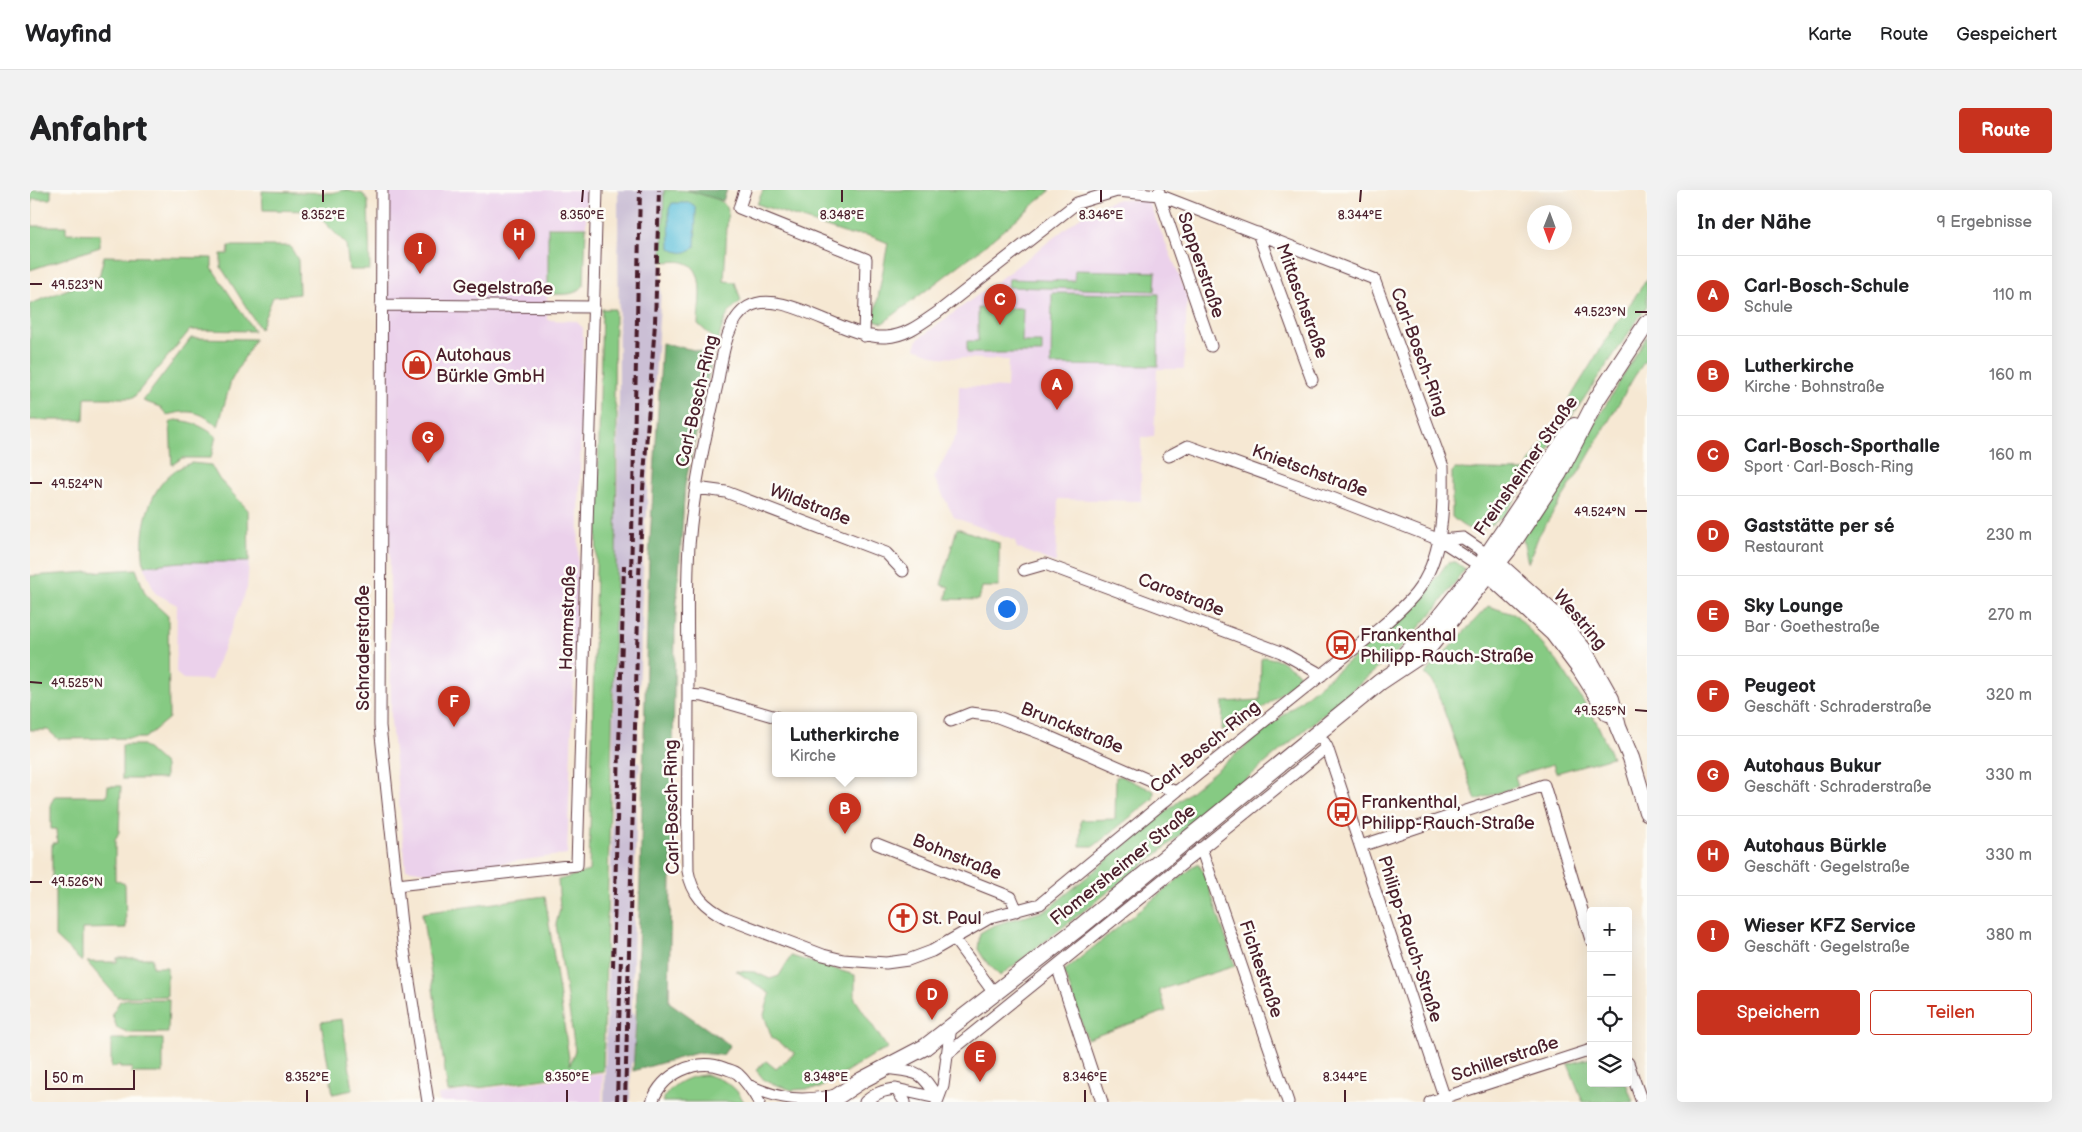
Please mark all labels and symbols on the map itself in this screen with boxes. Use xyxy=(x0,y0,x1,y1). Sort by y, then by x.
north arrow xyxy=(1527,205,1572,250)
text: 8.352°E xyxy=(301,208,345,223)
text: 8.350°E xyxy=(560,208,604,223)
text: 8.348°E xyxy=(820,208,864,223)
text: 8.346°E xyxy=(1079,208,1123,223)
text: 8.344°E xyxy=(1338,208,1382,223)
street label: Sapperstraße xyxy=(1173,209,1229,321)
pin: H xyxy=(503,219,535,260)
pin: I xyxy=(404,233,436,274)
street label: Mittaschstraße xyxy=(1272,241,1333,361)
street label: Gegelstraße xyxy=(452,277,554,299)
text: 49.523°N xyxy=(51,278,103,293)
pin: C xyxy=(984,284,1016,325)
street label: Carl-Bosch-Ring xyxy=(1386,285,1452,419)
text: 49.523°N xyxy=(1574,305,1626,320)
street label: Carl-Bosch-Ring xyxy=(672,333,722,469)
place label: Autohaus Bürkle GmbH xyxy=(436,345,545,387)
shop icon: Autohaus Bürkle GmbH xyxy=(402,350,432,380)
pin: A xyxy=(1041,369,1073,410)
street label: Freinsheimer Straße xyxy=(1470,392,1582,540)
pin: G xyxy=(412,422,444,463)
street label: Knietschstraße xyxy=(1249,440,1371,502)
text: 49.524°N xyxy=(51,477,103,492)
street label: Wildstraße xyxy=(766,480,854,530)
text: 49.524°N xyxy=(1574,505,1626,520)
street label: Hammstraße xyxy=(556,565,580,671)
street label: Carostraße xyxy=(1135,569,1227,621)
street label: Schraderstraße xyxy=(353,585,374,711)
street label: Westring xyxy=(1549,586,1611,654)
your location xyxy=(994,596,1020,622)
place label: Frankenthal Philipp-Rauch-Straße xyxy=(1360,625,1534,667)
bus stop icon: Frankenthal Philipp-Rauch-Straße xyxy=(1326,630,1356,660)
text: 49.525°N xyxy=(51,676,103,691)
pin: F xyxy=(438,686,470,727)
street label: Carl-Bosch-Ring xyxy=(1146,696,1264,798)
street label: Brunckstraße xyxy=(1018,698,1127,758)
text: 49.525°N xyxy=(1574,704,1626,719)
street label: Carl-Bosch-Ring xyxy=(660,739,684,875)
place label: Frankenthal, Philipp-Rauch-Straße xyxy=(1361,792,1535,834)
pin: B xyxy=(829,793,861,834)
bus stop icon: Frankenthal, Philipp-Rauch-Straße xyxy=(1327,797,1357,827)
street label: Flomersheimer Straße xyxy=(1046,800,1200,930)
street label: Bohnstraße xyxy=(909,830,1005,884)
street label: Philipp-Rauch-Straße xyxy=(1373,853,1447,1025)
text: 49.526°N xyxy=(51,875,103,890)
church icon: St. Paul xyxy=(888,903,918,933)
place label: St. Paul xyxy=(922,908,982,929)
street label: Fichtestraße xyxy=(1235,918,1288,1021)
pin: D xyxy=(916,979,948,1020)
street label: Schillerstraße xyxy=(1449,1032,1561,1086)
pin: E xyxy=(964,1041,996,1082)
scale bar xyxy=(45,1067,135,1090)
text: 8.352°E xyxy=(285,1070,329,1085)
text: 8.350°E xyxy=(545,1070,589,1085)
text: 8.348°E xyxy=(804,1070,848,1085)
text: 8.346°E xyxy=(1063,1070,1107,1085)
text: 8.344°E xyxy=(1323,1070,1367,1085)

